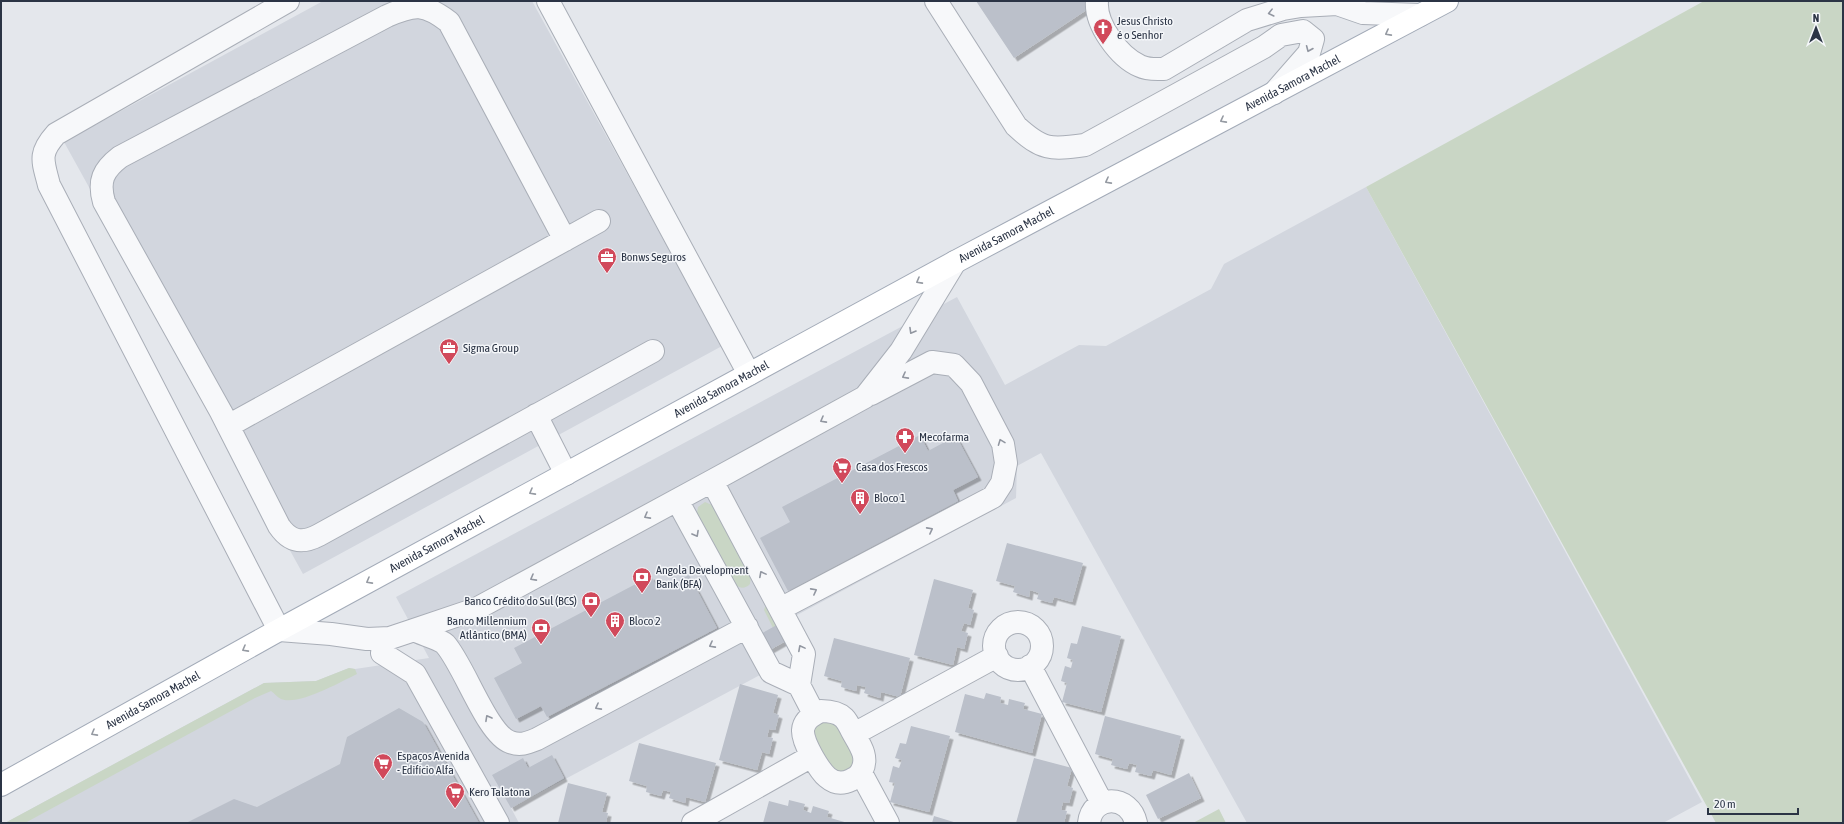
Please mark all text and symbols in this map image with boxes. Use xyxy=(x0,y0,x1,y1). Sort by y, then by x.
one-way arrow xyxy=(1268,8,1275,16)
north arrow xyxy=(1796,8,1836,48)
text: N xyxy=(1813,12,1819,24)
place label: Jesus Christo é o Senhor xyxy=(1117,14,1173,42)
church icon: Jesus Christo é o Senhor xyxy=(1092,17,1114,45)
one-way arrow xyxy=(1384,28,1392,35)
one-way arrow xyxy=(1306,45,1314,52)
street label: Avenida Samora Machel xyxy=(1242,52,1343,114)
one-way arrow xyxy=(1220,115,1228,123)
one-way arrow xyxy=(1105,176,1113,183)
street label: Avenida Samora Machel xyxy=(956,203,1057,266)
office icon: Bonws Seguros xyxy=(596,246,618,274)
place label: Bonws Seguros xyxy=(621,250,686,264)
one-way arrow xyxy=(916,276,924,284)
one-way arrow xyxy=(910,326,917,334)
office icon: Sigma Group xyxy=(438,337,460,365)
place label: Sigma Group xyxy=(463,341,519,355)
street label: Avenida Samora Machel xyxy=(672,357,772,421)
one-way arrow xyxy=(902,371,909,379)
one-way arrow xyxy=(820,416,827,423)
pharmacy icon: Mecofarma xyxy=(894,426,916,454)
place label: Mecofarma xyxy=(919,430,969,444)
one-way arrow xyxy=(998,439,1006,446)
supermarket icon: Casa dos Frescos xyxy=(831,456,853,484)
place label: Casa dos Frescos xyxy=(856,460,928,474)
building icon: Bloco 1 xyxy=(849,487,871,515)
one-way arrow xyxy=(529,488,536,495)
place label: Bloco 1 xyxy=(874,491,906,505)
one-way arrow xyxy=(644,511,651,519)
street label: Avenida Samora Machel xyxy=(387,512,487,576)
one-way arrow xyxy=(925,528,933,535)
one-way arrow xyxy=(691,530,698,537)
place label: Angola Development Bank (BFA) xyxy=(656,563,749,591)
bank icon: Angola Development Bank (BFA) xyxy=(631,566,653,594)
one-way arrow xyxy=(759,571,766,579)
one-way arrow xyxy=(530,573,537,581)
one-way arrow xyxy=(366,577,373,584)
one-way arrow xyxy=(810,588,818,595)
bank icon: Banco Crédito do Sul (BCS) xyxy=(580,590,602,618)
place label: Banco Crédito do Sul (BCS) xyxy=(464,594,577,608)
building icon: Bloco 2 xyxy=(604,610,626,638)
place label: Banco Millennium Atlântico (BMA) xyxy=(447,614,527,642)
place label: Bloco 2 xyxy=(629,614,661,628)
bank icon: Banco Millennium Atlântico (BMA) xyxy=(530,617,552,645)
one-way arrow xyxy=(709,641,716,648)
one-way arrow xyxy=(242,645,249,652)
one-way arrow xyxy=(798,645,806,652)
street label: Avenida Samora Machel xyxy=(103,668,203,732)
one-way arrow xyxy=(594,702,602,709)
one-way arrow xyxy=(486,715,493,722)
one-way arrow xyxy=(91,728,99,735)
place label: Espaços Avenida - Edifício Alfa xyxy=(397,749,470,777)
supermarket icon: Espaços Avenida - Edifício Alfa xyxy=(372,752,394,780)
supermarket icon: Kero Talatona xyxy=(444,781,466,809)
place label: Kero Talatona xyxy=(469,785,530,799)
scale bar xyxy=(1708,790,1798,816)
text: 20 m xyxy=(1714,797,1736,811)

